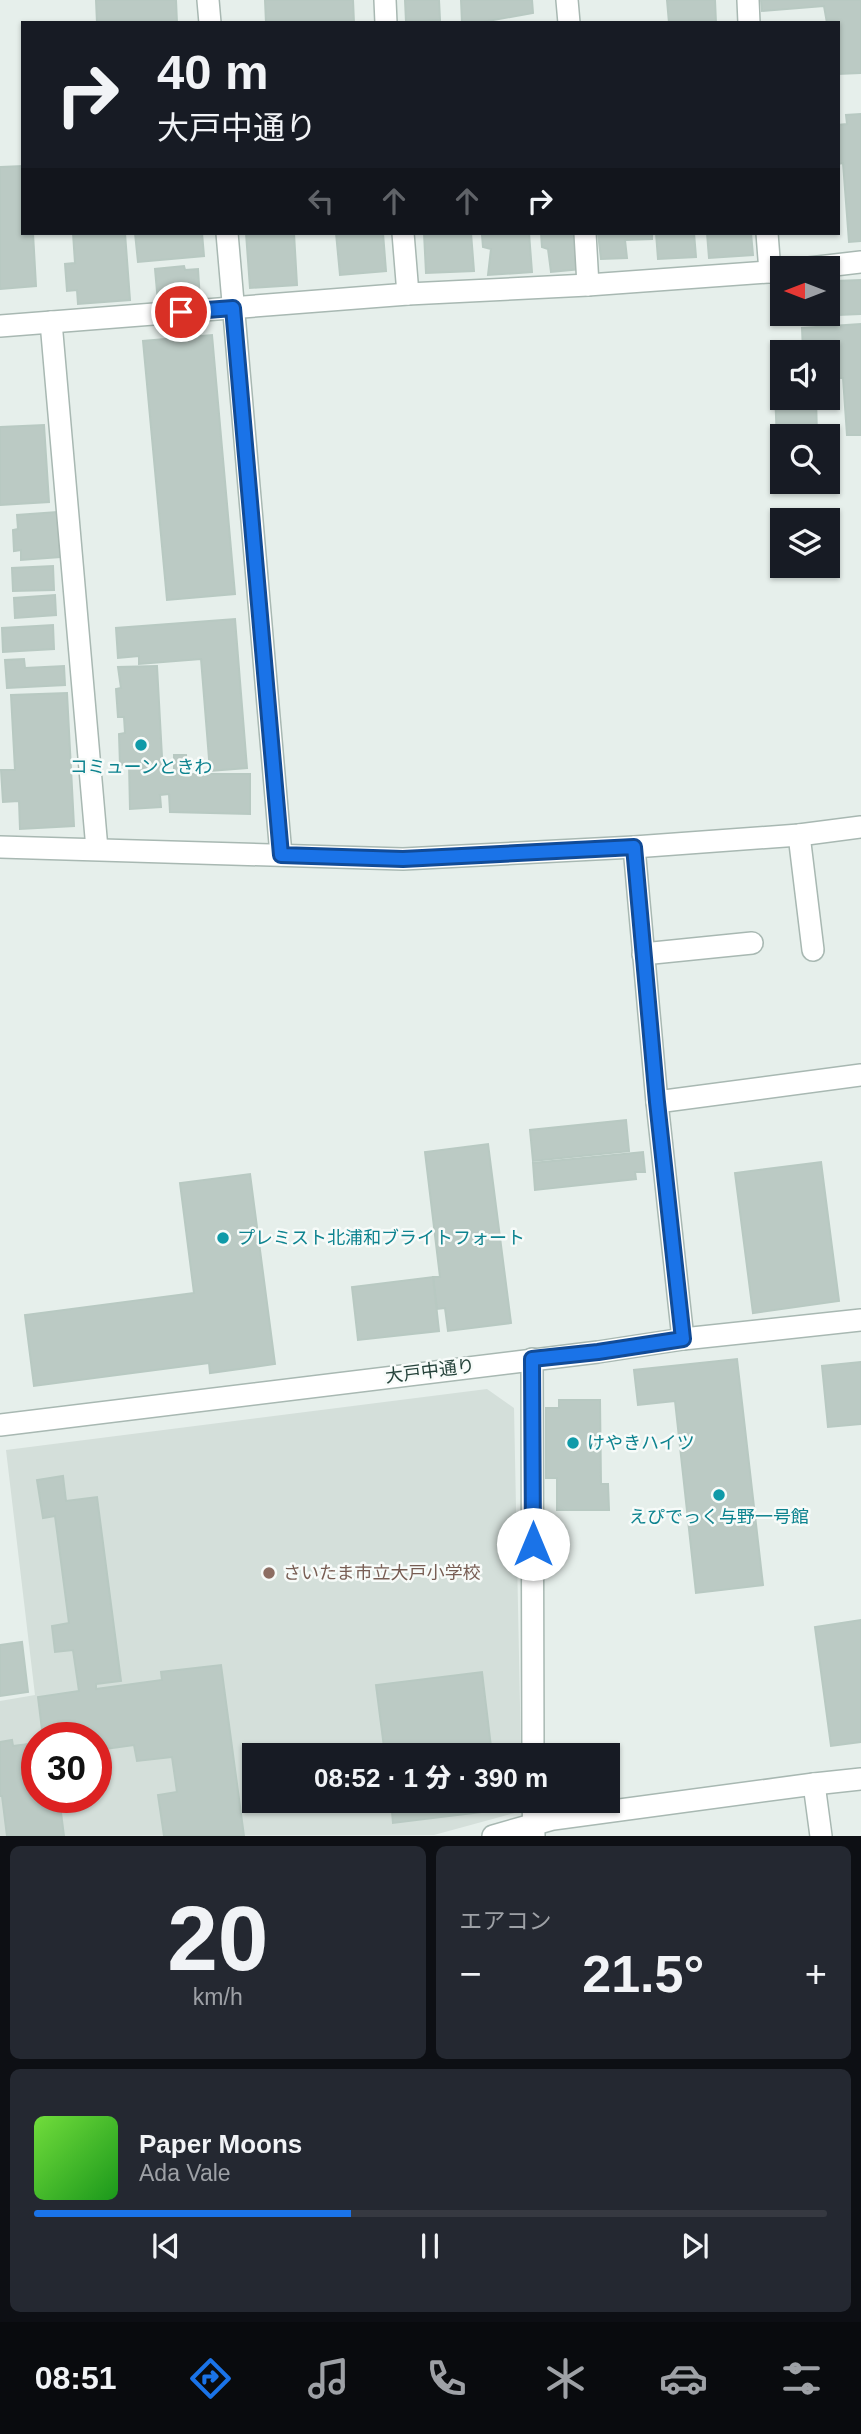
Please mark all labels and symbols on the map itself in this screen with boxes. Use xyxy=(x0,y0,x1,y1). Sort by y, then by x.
north arrow xyxy=(770,256,840,326)
pin xyxy=(151,282,211,342)
marker: コミューンときわ xyxy=(133,737,149,753)
place label: コミューンときわ xyxy=(69,757,213,777)
place label: プレミスト北浦和ブライトフォート xyxy=(237,1228,525,1248)
marker: プレミスト北浦和ブライトフォート xyxy=(215,1230,231,1246)
street label: 大戸中通り xyxy=(384,1356,476,1386)
place label: けやきハイツ xyxy=(587,1433,695,1453)
marker: けやきハイツ xyxy=(565,1435,581,1451)
marker: えぴでっく与野一号館 xyxy=(711,1487,727,1503)
position arrow xyxy=(496,1507,570,1581)
place label: えぴでっく与野一号館 xyxy=(629,1507,809,1527)
place label: さいたま市立大戸小学校 xyxy=(283,1563,480,1583)
marker: さいたま市立大戸小学校 xyxy=(261,1565,277,1581)
speed limit sign: 30 xyxy=(21,1722,112,1813)

